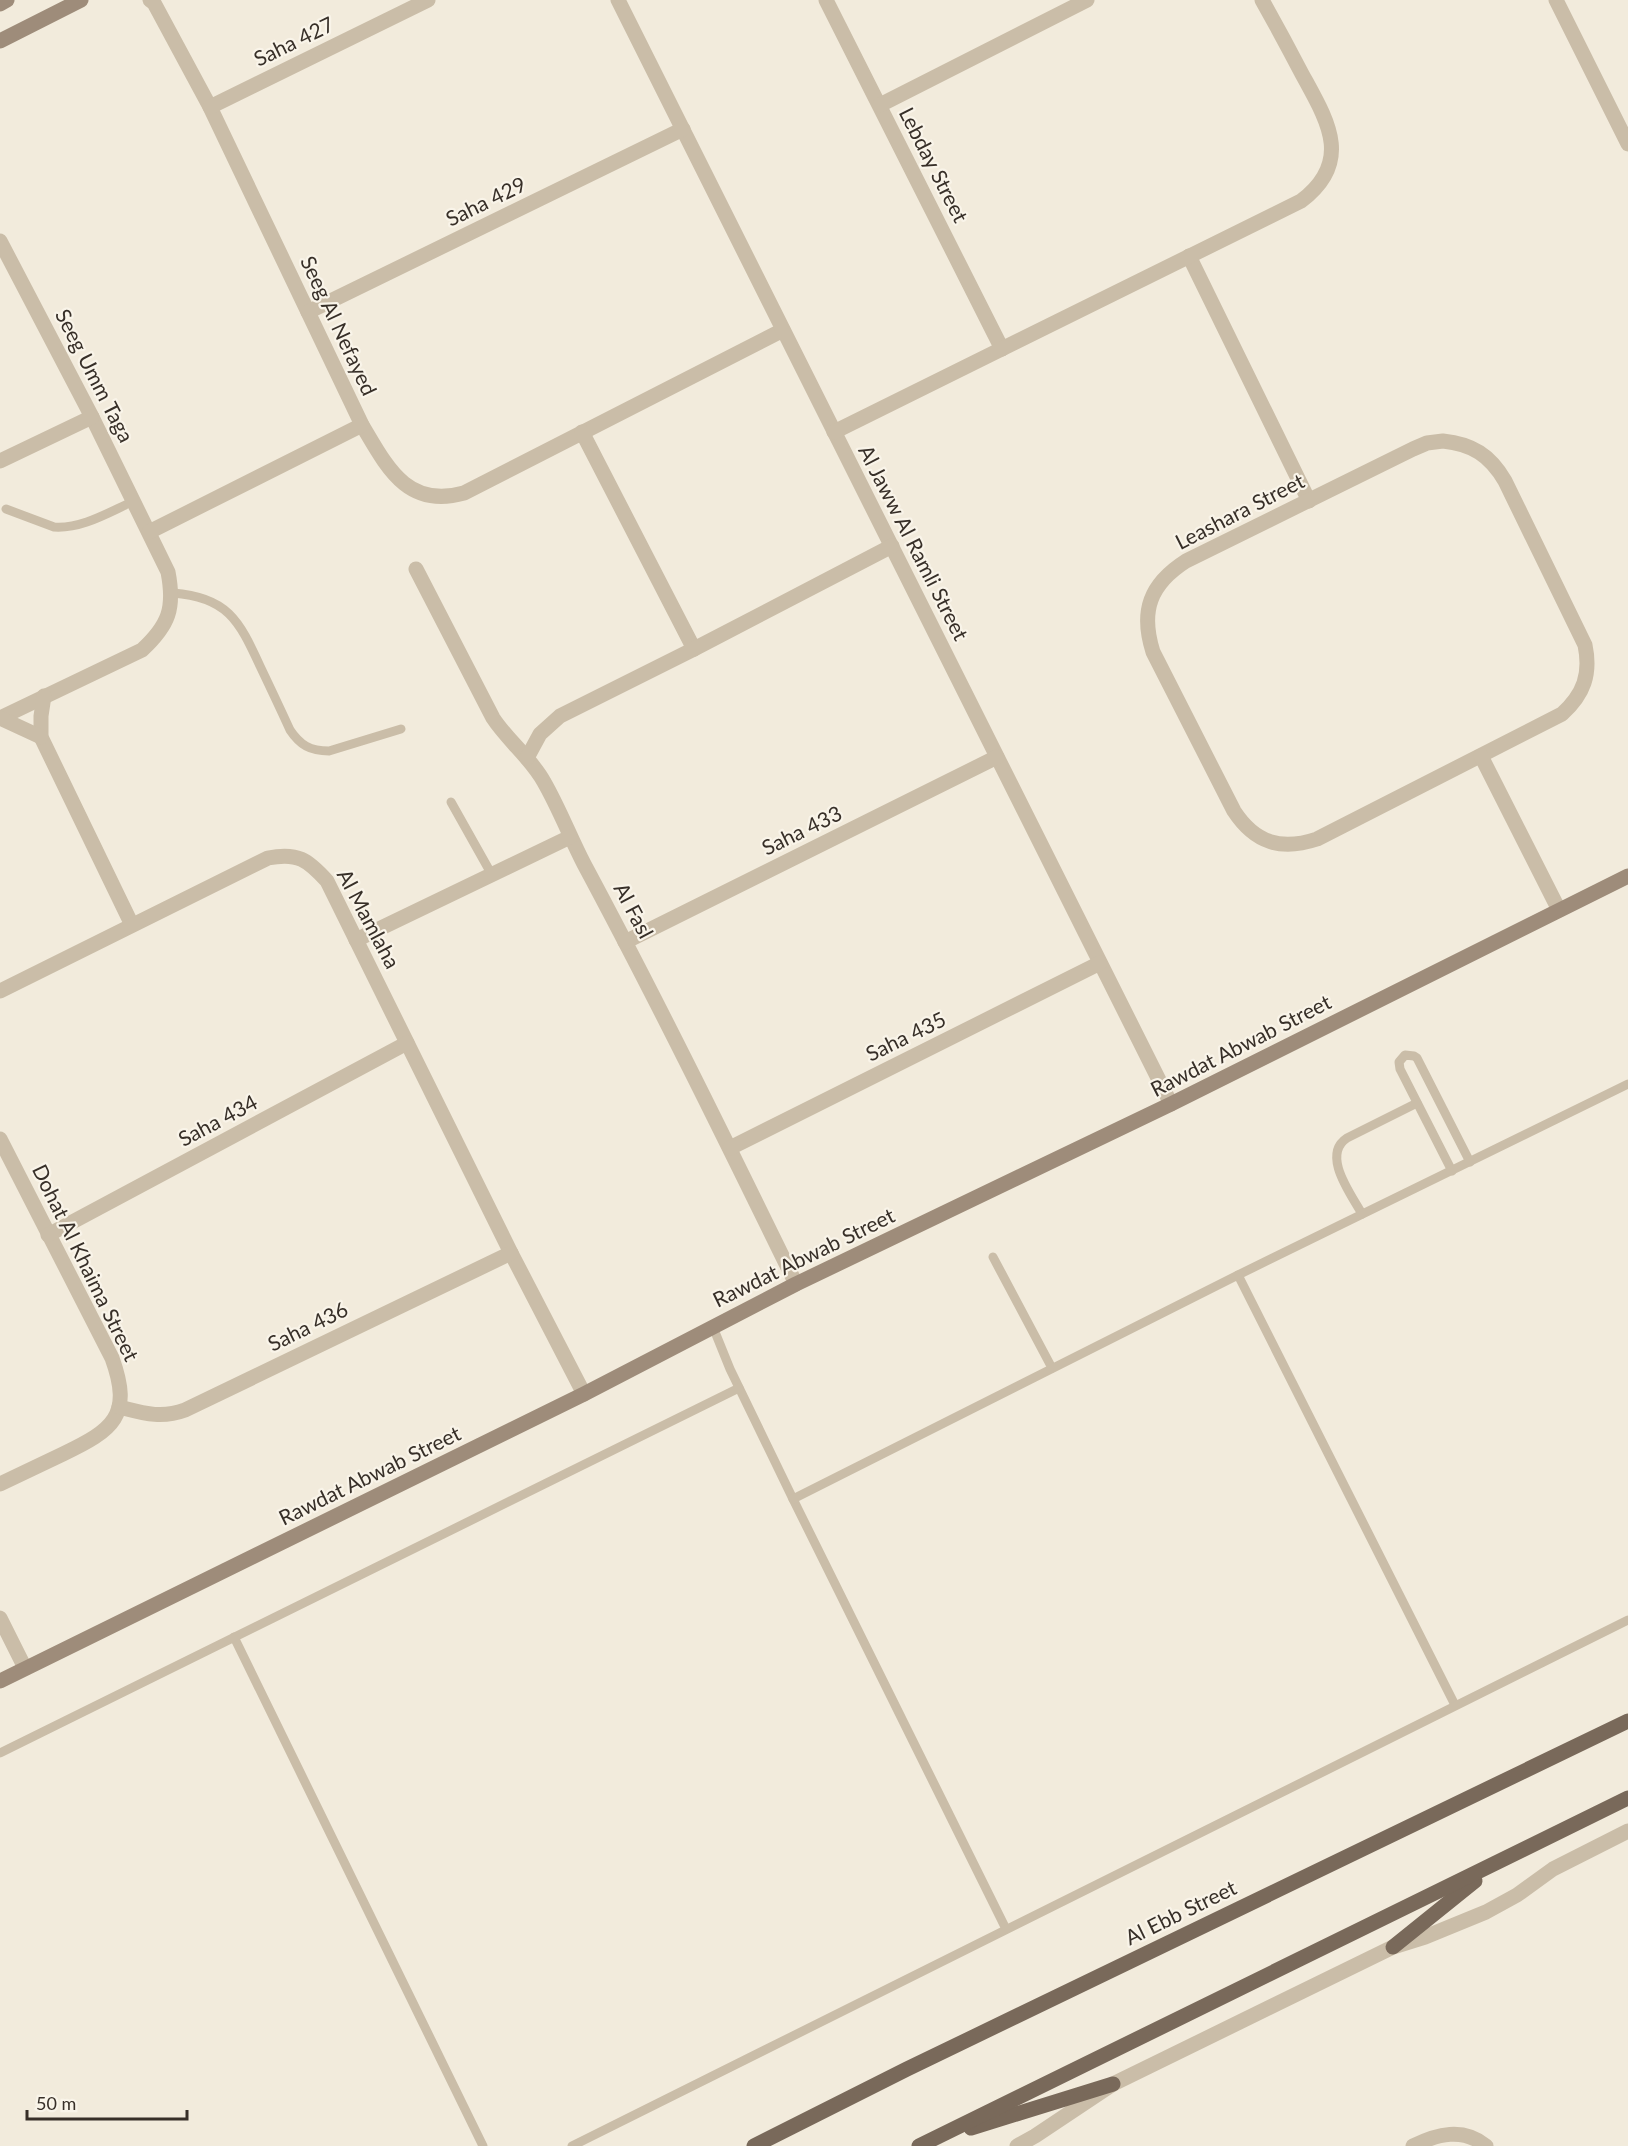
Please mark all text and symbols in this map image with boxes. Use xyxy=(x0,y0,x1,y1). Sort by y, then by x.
street label: Saha 427 xyxy=(249,11,337,71)
street label: Lebday Street xyxy=(895,103,974,226)
street label: Saha 429 xyxy=(441,171,529,231)
street label: Seeg Al Nefayed xyxy=(296,252,383,399)
street label: Seeg Umm Taga xyxy=(51,305,140,446)
street label: Al Jaww Al Ramli Street xyxy=(854,440,975,645)
street label: Leashara Street xyxy=(1171,467,1308,554)
street label: Saha 433 xyxy=(757,800,845,860)
street label: Al Mamlaha xyxy=(333,864,406,972)
street label: Al Fasl xyxy=(609,878,659,942)
street label: Rawdat Abwab Street xyxy=(1146,988,1335,1101)
street label: Saha 435 xyxy=(861,1006,949,1066)
street label: Saha 434 xyxy=(174,1089,261,1151)
street label: Dohat Al Khaima Street xyxy=(28,1160,145,1365)
street label: Rawdat Abwab Street xyxy=(708,1202,899,1312)
street label: Saha 436 xyxy=(263,1296,351,1356)
street label: Rawdat Abwab Street xyxy=(274,1420,465,1530)
street label: Al Ebb Street xyxy=(1121,1874,1240,1949)
scale bar xyxy=(27,2083,188,2121)
text: 50 m xyxy=(36,2092,76,2114)

